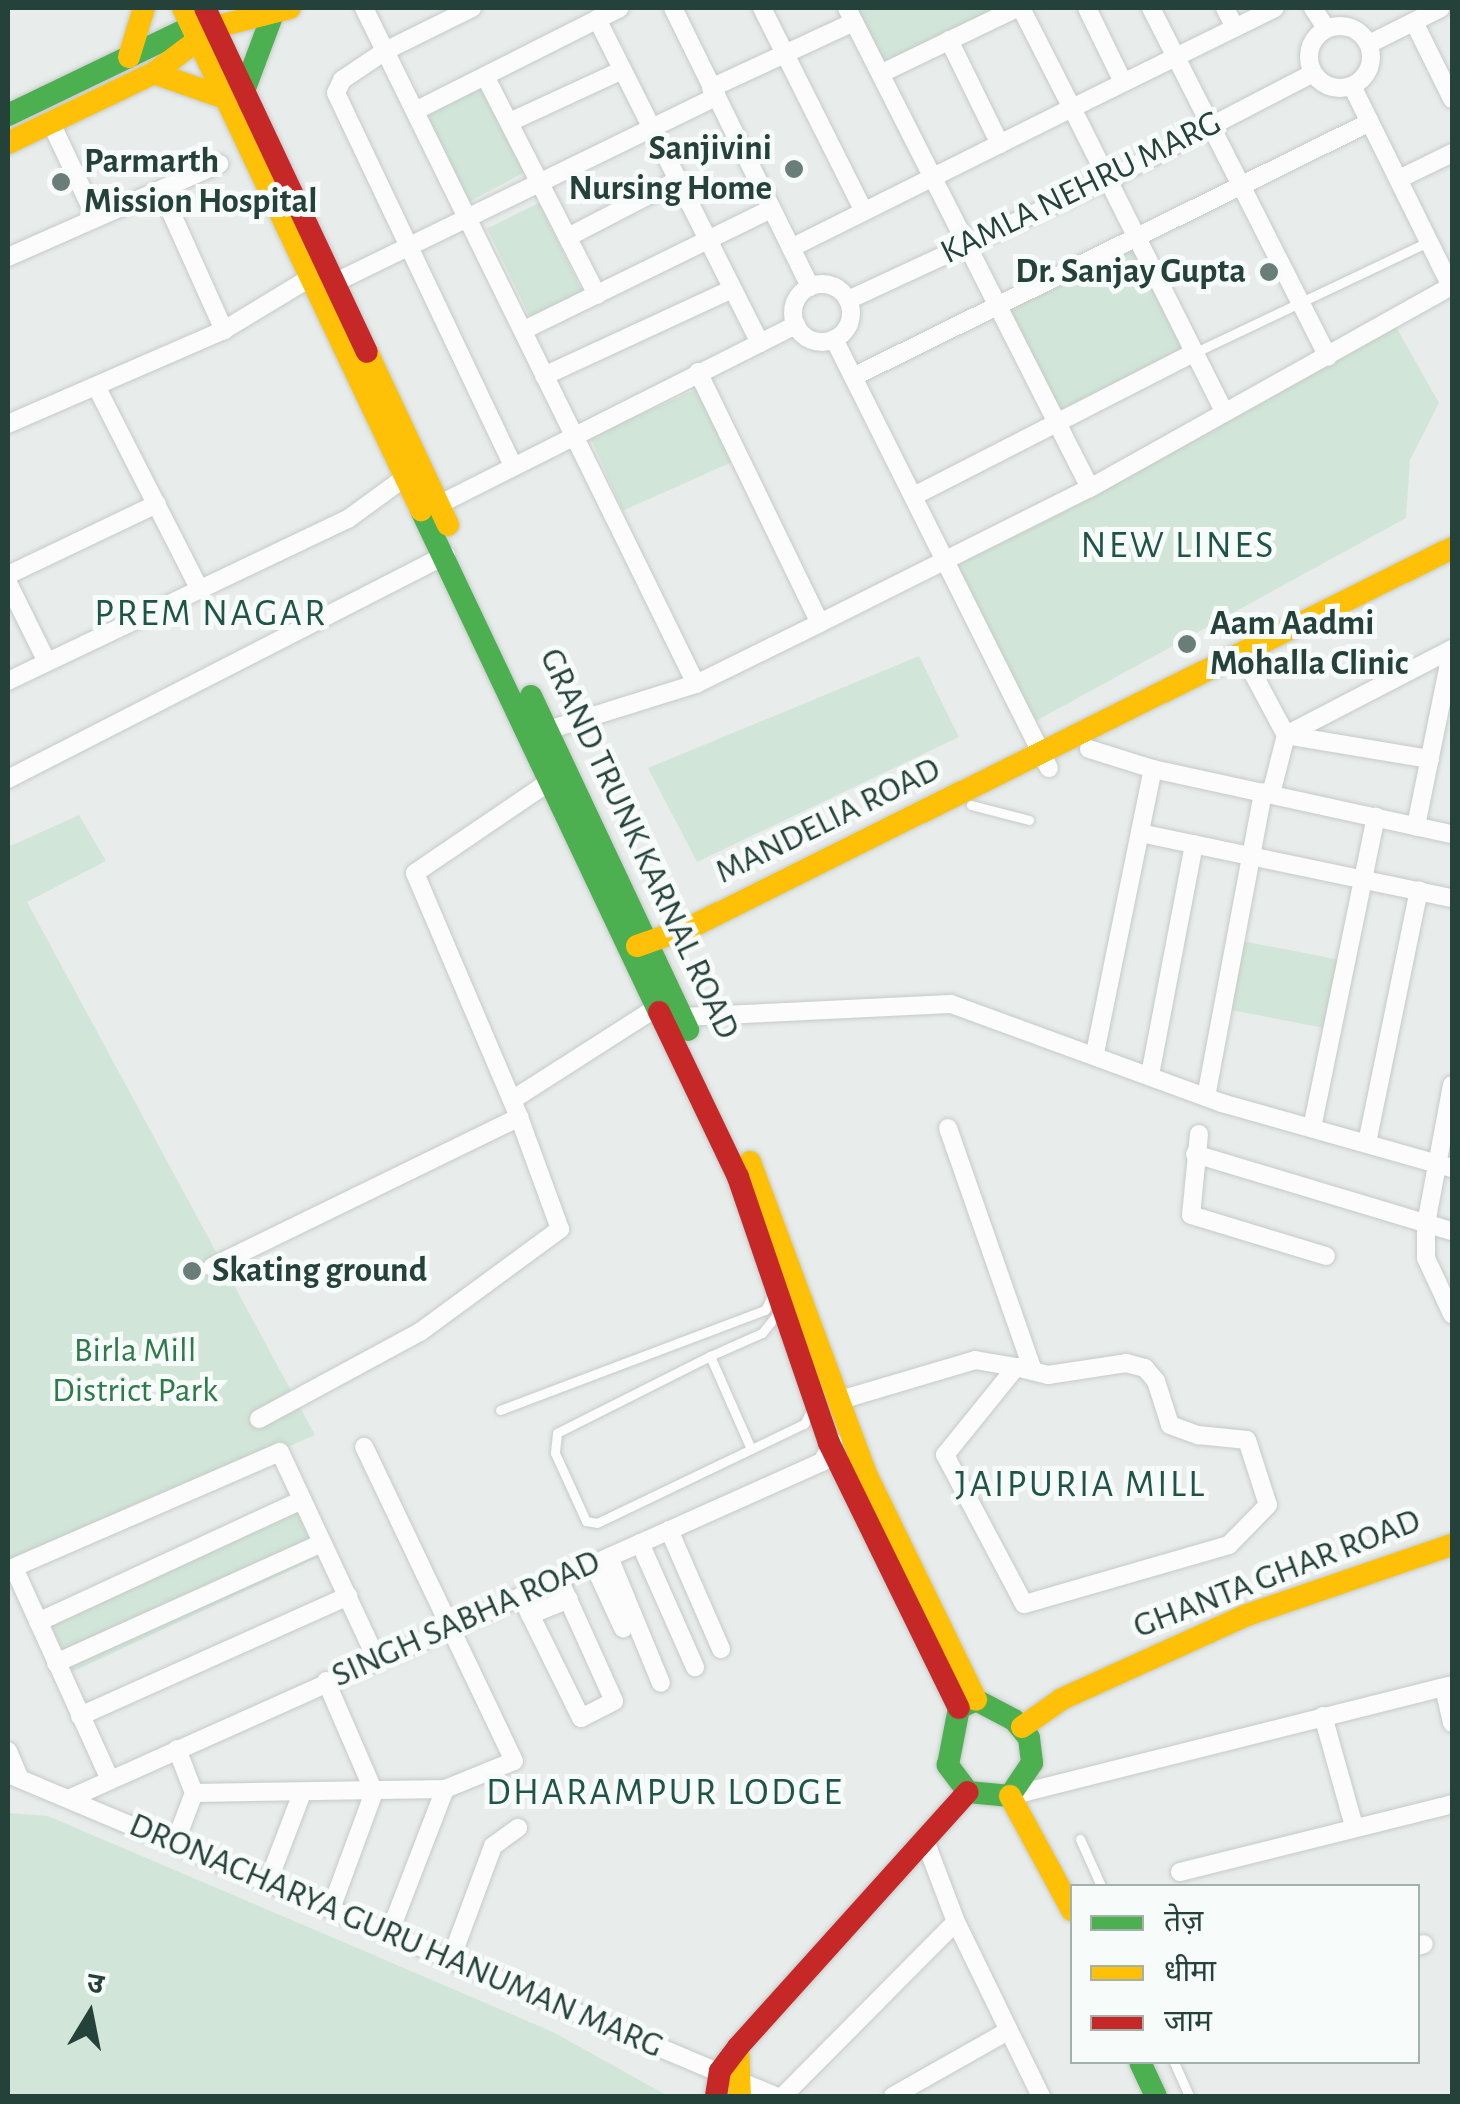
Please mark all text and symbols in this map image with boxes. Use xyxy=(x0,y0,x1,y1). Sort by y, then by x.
street label: KAMLA NEHRU MARG xyxy=(934,102,1228,274)
place label: Sanjivini Nursing Home xyxy=(568,128,772,210)
place label: Parmarth Mission Hospital xyxy=(84,141,317,223)
marker: Sanjivini Nursing Home xyxy=(781,156,807,182)
marker: Parmarth Mission Hospital xyxy=(48,169,74,195)
place label: Dr. Sanjay Gupta xyxy=(1015,251,1246,293)
marker: Dr. Sanjay Gupta xyxy=(1256,259,1282,285)
district label: NEW LINES xyxy=(1080,524,1276,570)
district label: PREM NAGAR xyxy=(94,592,328,638)
place label: Aam Aadmi Mohalla Clinic xyxy=(1210,603,1408,685)
marker: Aam Aadmi Mohalla Clinic xyxy=(1174,631,1200,657)
street label: GRAND TRUNK KARNAL ROAD xyxy=(530,642,748,1046)
street label: MANDELIA ROAD xyxy=(709,748,947,894)
place label: Skating ground xyxy=(212,1250,427,1292)
marker: Skating ground xyxy=(181,1260,203,1282)
park label: Birla Mill District Park xyxy=(52,1330,218,1412)
district label: JAIPURIA MILL xyxy=(955,1463,1207,1509)
street label: GHANTA GHAR ROAD xyxy=(1128,1500,1426,1648)
street label: SINGH SABHA ROAD xyxy=(325,1541,607,1697)
district label: DHARAMPUR LODGE xyxy=(486,1771,844,1817)
street label: DRONACHARYA GURU HANUMAN MARG xyxy=(123,1804,669,2068)
legend xyxy=(1070,1884,1420,2064)
text: तेज़ xyxy=(1164,1907,1203,1937)
text: धीमा xyxy=(1164,1957,1216,1987)
north arrow xyxy=(40,1964,140,2064)
text: उ xyxy=(85,1969,106,2000)
text: जाम xyxy=(1164,2007,1212,2037)

